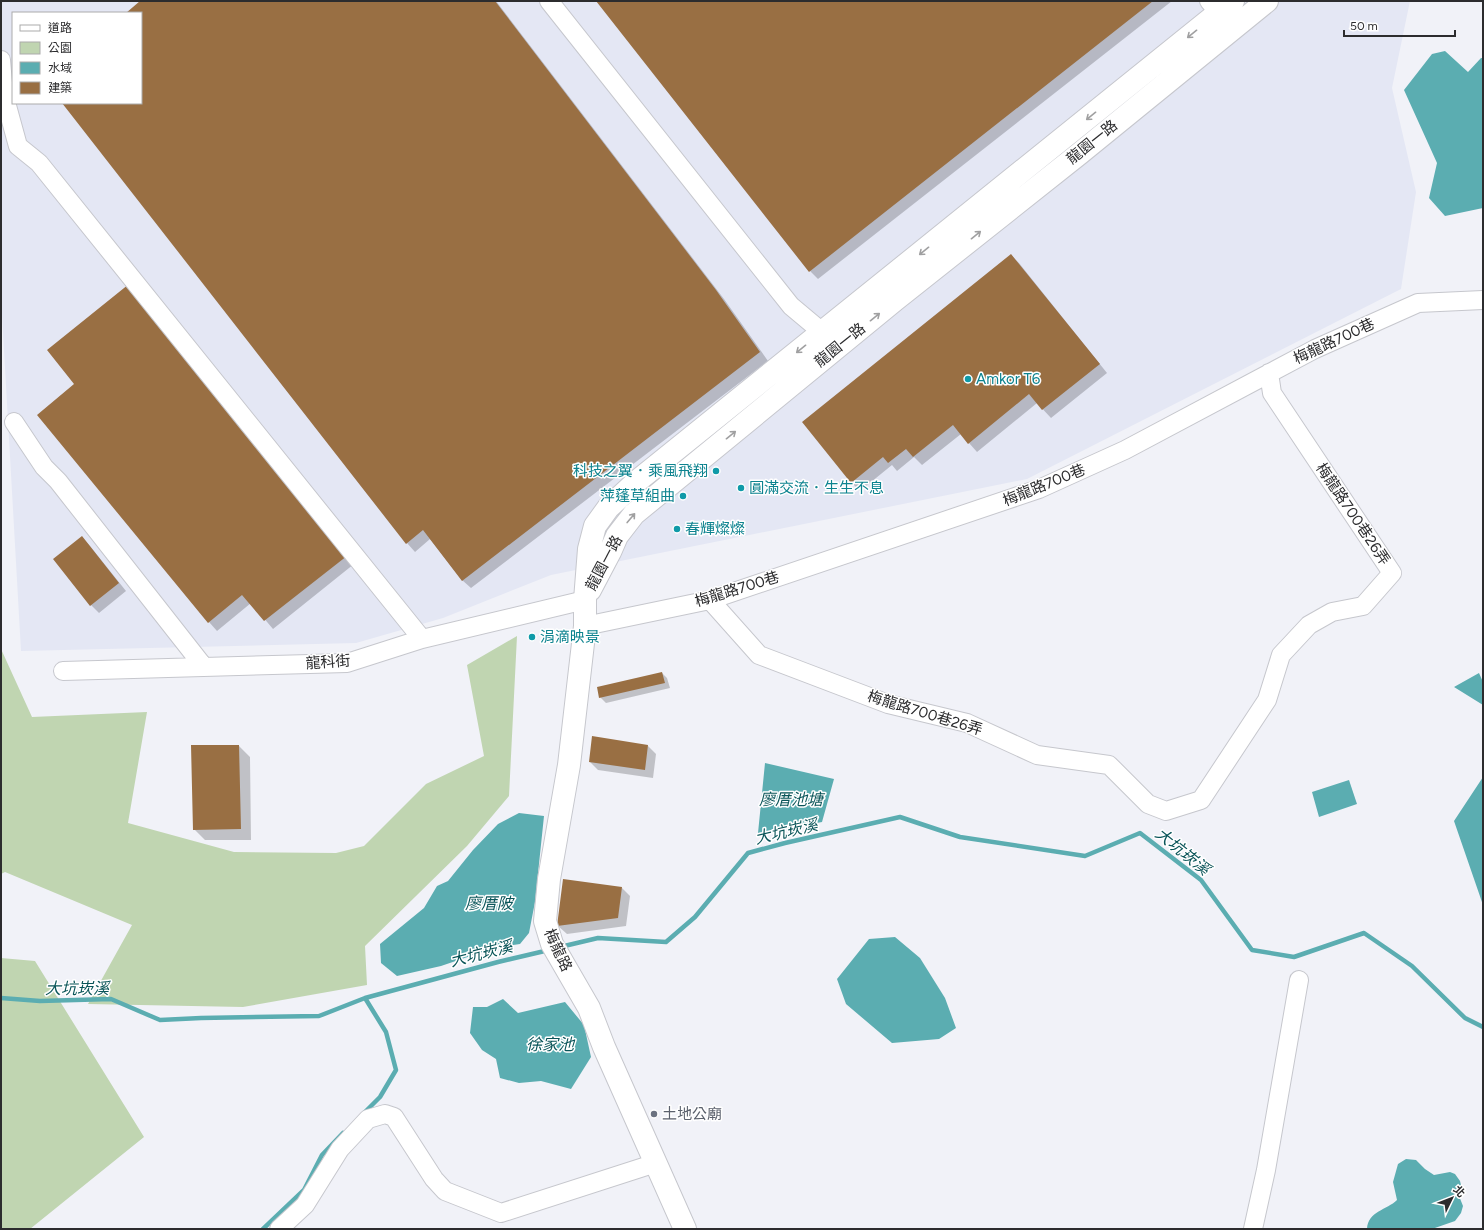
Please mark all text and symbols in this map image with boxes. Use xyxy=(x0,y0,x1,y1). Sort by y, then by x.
legend xyxy=(12,12,142,104)
scale bar xyxy=(1344,12,1455,38)
text: 50 m xyxy=(1350,19,1378,33)
text: 道路 xyxy=(48,21,72,35)
one-way arrow xyxy=(1186,30,1197,39)
text: 公園 xyxy=(48,41,72,55)
text: 水域 xyxy=(48,61,72,75)
text: 建築 xyxy=(48,81,72,95)
one-way arrow xyxy=(1085,112,1096,120)
street label: 龍園一路 xyxy=(1063,116,1121,168)
one-way arrow xyxy=(971,231,982,240)
one-way arrow xyxy=(919,246,930,255)
one-way arrow xyxy=(869,312,880,321)
street label: 梅龍路700巷 xyxy=(1291,314,1377,368)
street label: 龍園一路 xyxy=(811,319,869,371)
one-way arrow xyxy=(796,345,806,354)
place label: Amkor T6 xyxy=(976,370,1041,388)
marker: Amkor T6 xyxy=(963,374,973,384)
one-way arrow xyxy=(726,430,736,439)
street label: 梅龍路700巷 xyxy=(1000,460,1088,510)
street label: 梅龍路700巷26弄 xyxy=(1312,460,1394,568)
place label: 科技之翼．乘風飛翔 xyxy=(573,462,708,480)
marker: 科技之翼．乘風飛翔 xyxy=(711,466,721,476)
place label: 圓滿交流．生生不息 xyxy=(749,479,884,497)
marker: 圓滿交流．生生不息 xyxy=(736,483,746,493)
place label: 萍蓬草組曲 xyxy=(600,487,675,505)
marker: 萍蓬草組曲 xyxy=(678,491,688,501)
one-way arrow xyxy=(627,513,636,523)
place label: 春輝燦燦 xyxy=(685,520,745,538)
marker: 春輝燦燦 xyxy=(672,524,682,534)
street label: 龍園一路 xyxy=(582,532,626,594)
street label: 梅龍路700巷 xyxy=(693,568,781,610)
place label: 涓滴映景 xyxy=(540,628,600,646)
marker: 涓滴映景 xyxy=(527,632,537,642)
street label: 龍科街 xyxy=(305,651,351,673)
street label: 梅龍路700巷26弄 xyxy=(865,687,985,739)
water label: 廖厝池塘 xyxy=(759,790,826,809)
water label: 大坑崁溪 xyxy=(753,815,821,848)
water label: 大坑崁溪 xyxy=(1152,824,1215,880)
water label: 廖厝陂 xyxy=(465,894,515,913)
street label: 梅龍路 xyxy=(540,926,576,974)
water label: 大坑崁溪 xyxy=(448,936,516,970)
water label: 大坑崁溪 xyxy=(45,979,111,998)
water label: 徐家池 xyxy=(526,1035,576,1054)
place label: 土地公廟 xyxy=(662,1105,722,1123)
marker: 土地公廟 xyxy=(649,1109,659,1119)
north arrow xyxy=(1432,1178,1472,1218)
text: 北 xyxy=(1450,1183,1467,1200)

